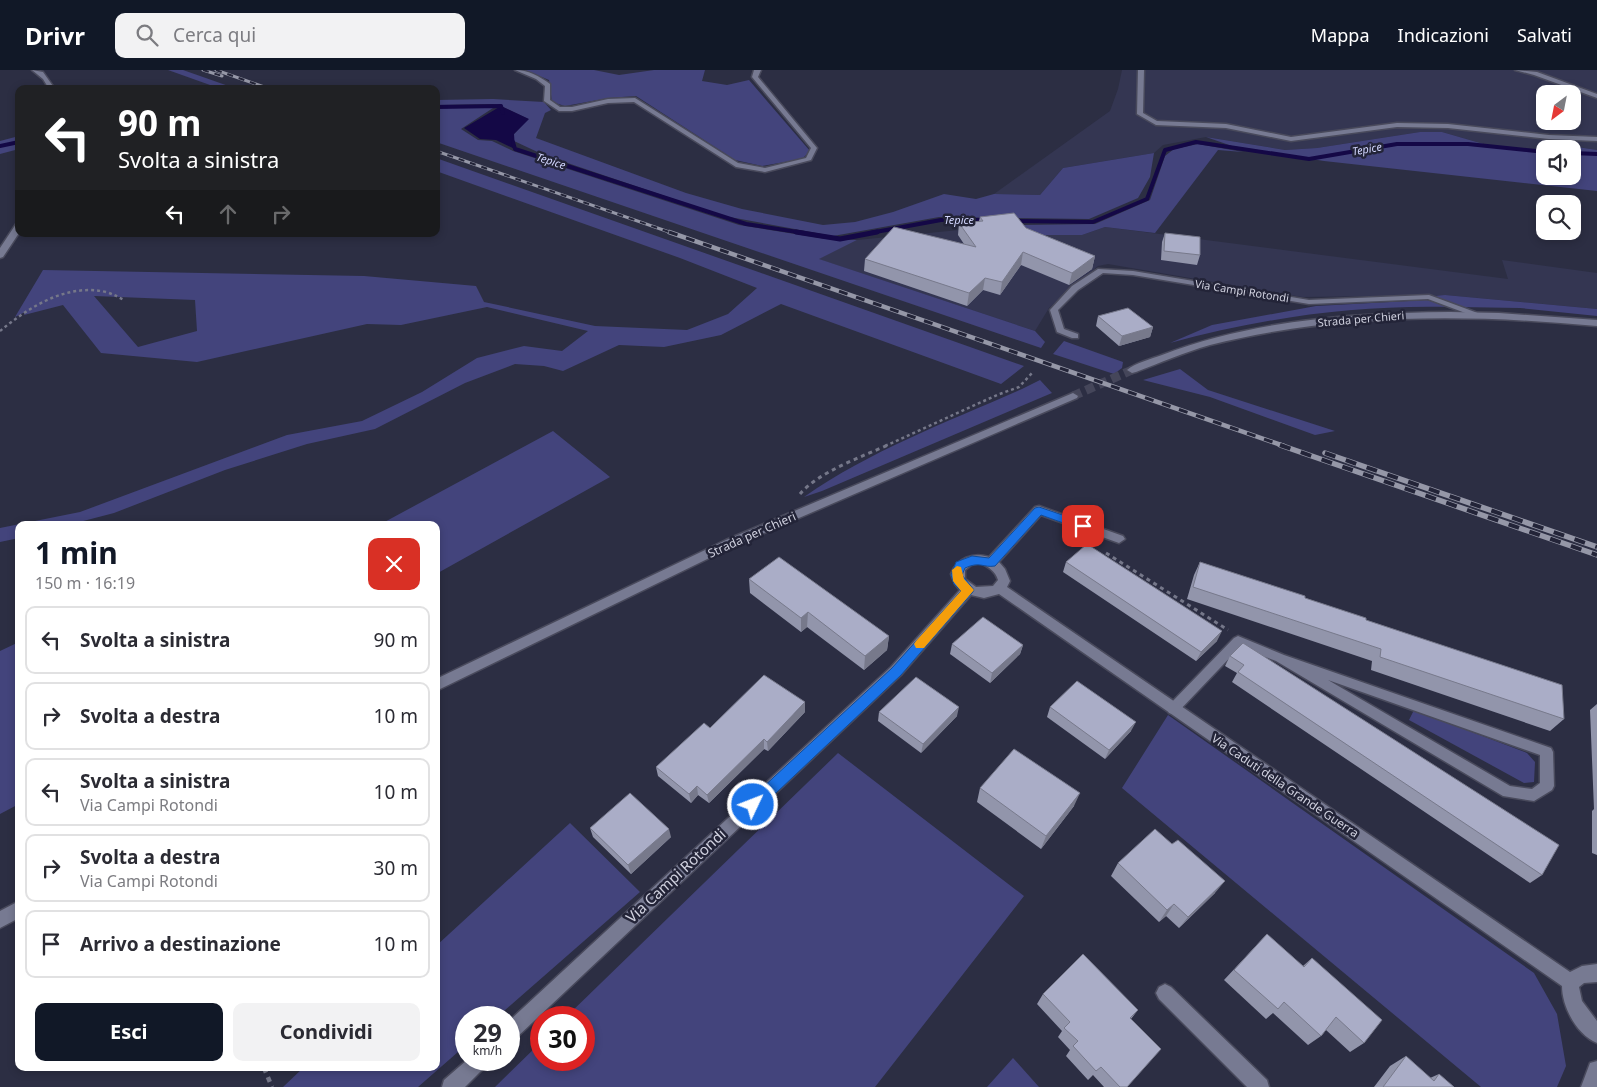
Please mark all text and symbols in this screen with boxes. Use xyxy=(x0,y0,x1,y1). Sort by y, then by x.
search box xyxy=(115,13,465,58)
text: Drivr xyxy=(25,19,85,52)
icon: search xyxy=(133,21,161,49)
text: Cerca qui xyxy=(173,22,256,48)
text: Mappa xyxy=(1311,23,1370,47)
text: Indicazioni xyxy=(1398,23,1489,47)
text: Salvati xyxy=(1517,23,1572,47)
north arrow xyxy=(1536,85,1581,130)
map controls xyxy=(1536,85,1581,240)
text: 90 m xyxy=(118,99,201,146)
icon: left xyxy=(35,105,100,170)
water label: Tepice xyxy=(1351,138,1383,158)
button: sound xyxy=(1536,140,1581,185)
text: Svolta a sinistra xyxy=(118,144,279,174)
water label: Tepice xyxy=(535,149,568,172)
button: search xyxy=(1536,195,1581,240)
icon: left xyxy=(161,200,189,228)
icon: ahead xyxy=(214,200,242,228)
icon: right xyxy=(267,200,295,228)
water label: Tepice xyxy=(944,212,974,227)
street label: Via Campi Rotondi xyxy=(1194,276,1290,305)
street label: Strada per Chieri xyxy=(1317,307,1405,330)
pin xyxy=(1062,505,1104,547)
street label: Strada per Chieri xyxy=(705,508,799,562)
icon: arrive xyxy=(1069,512,1097,540)
text: 1 min xyxy=(35,532,118,573)
button: close xyxy=(368,538,420,590)
text: 150 m · 16:19 xyxy=(35,572,135,594)
icon: left xyxy=(37,626,65,654)
text: Svolta a sinistra xyxy=(80,627,230,653)
text: 90 m xyxy=(374,627,418,653)
icon: right xyxy=(37,702,65,730)
text: Svolta a destra xyxy=(80,703,220,729)
text: 10 m xyxy=(374,703,418,729)
street label: Via Caduti della Grande Guerra xyxy=(1208,730,1362,841)
text: Svolta a sinistra xyxy=(80,768,230,794)
icon: left xyxy=(37,778,65,806)
position arrow xyxy=(726,778,778,830)
text: 10 m xyxy=(374,779,418,805)
text: Via Campi Rotondi xyxy=(80,794,218,816)
street label: Via Campi Rotondi xyxy=(621,824,729,927)
text: Svolta a destra xyxy=(80,844,220,870)
icon: right xyxy=(37,854,65,882)
text: 30 m xyxy=(374,855,418,881)
text: Via Campi Rotondi xyxy=(80,870,218,892)
icon: arrive xyxy=(37,930,65,958)
text: Arrivo a destinazione xyxy=(80,931,281,957)
text: 10 m xyxy=(374,931,418,957)
button: Esci xyxy=(35,1003,223,1061)
button: Condividi xyxy=(233,1003,420,1061)
speed limit sign: 30 xyxy=(530,1006,595,1071)
text: 29 xyxy=(473,1015,502,1049)
text: km/h xyxy=(473,1042,502,1059)

